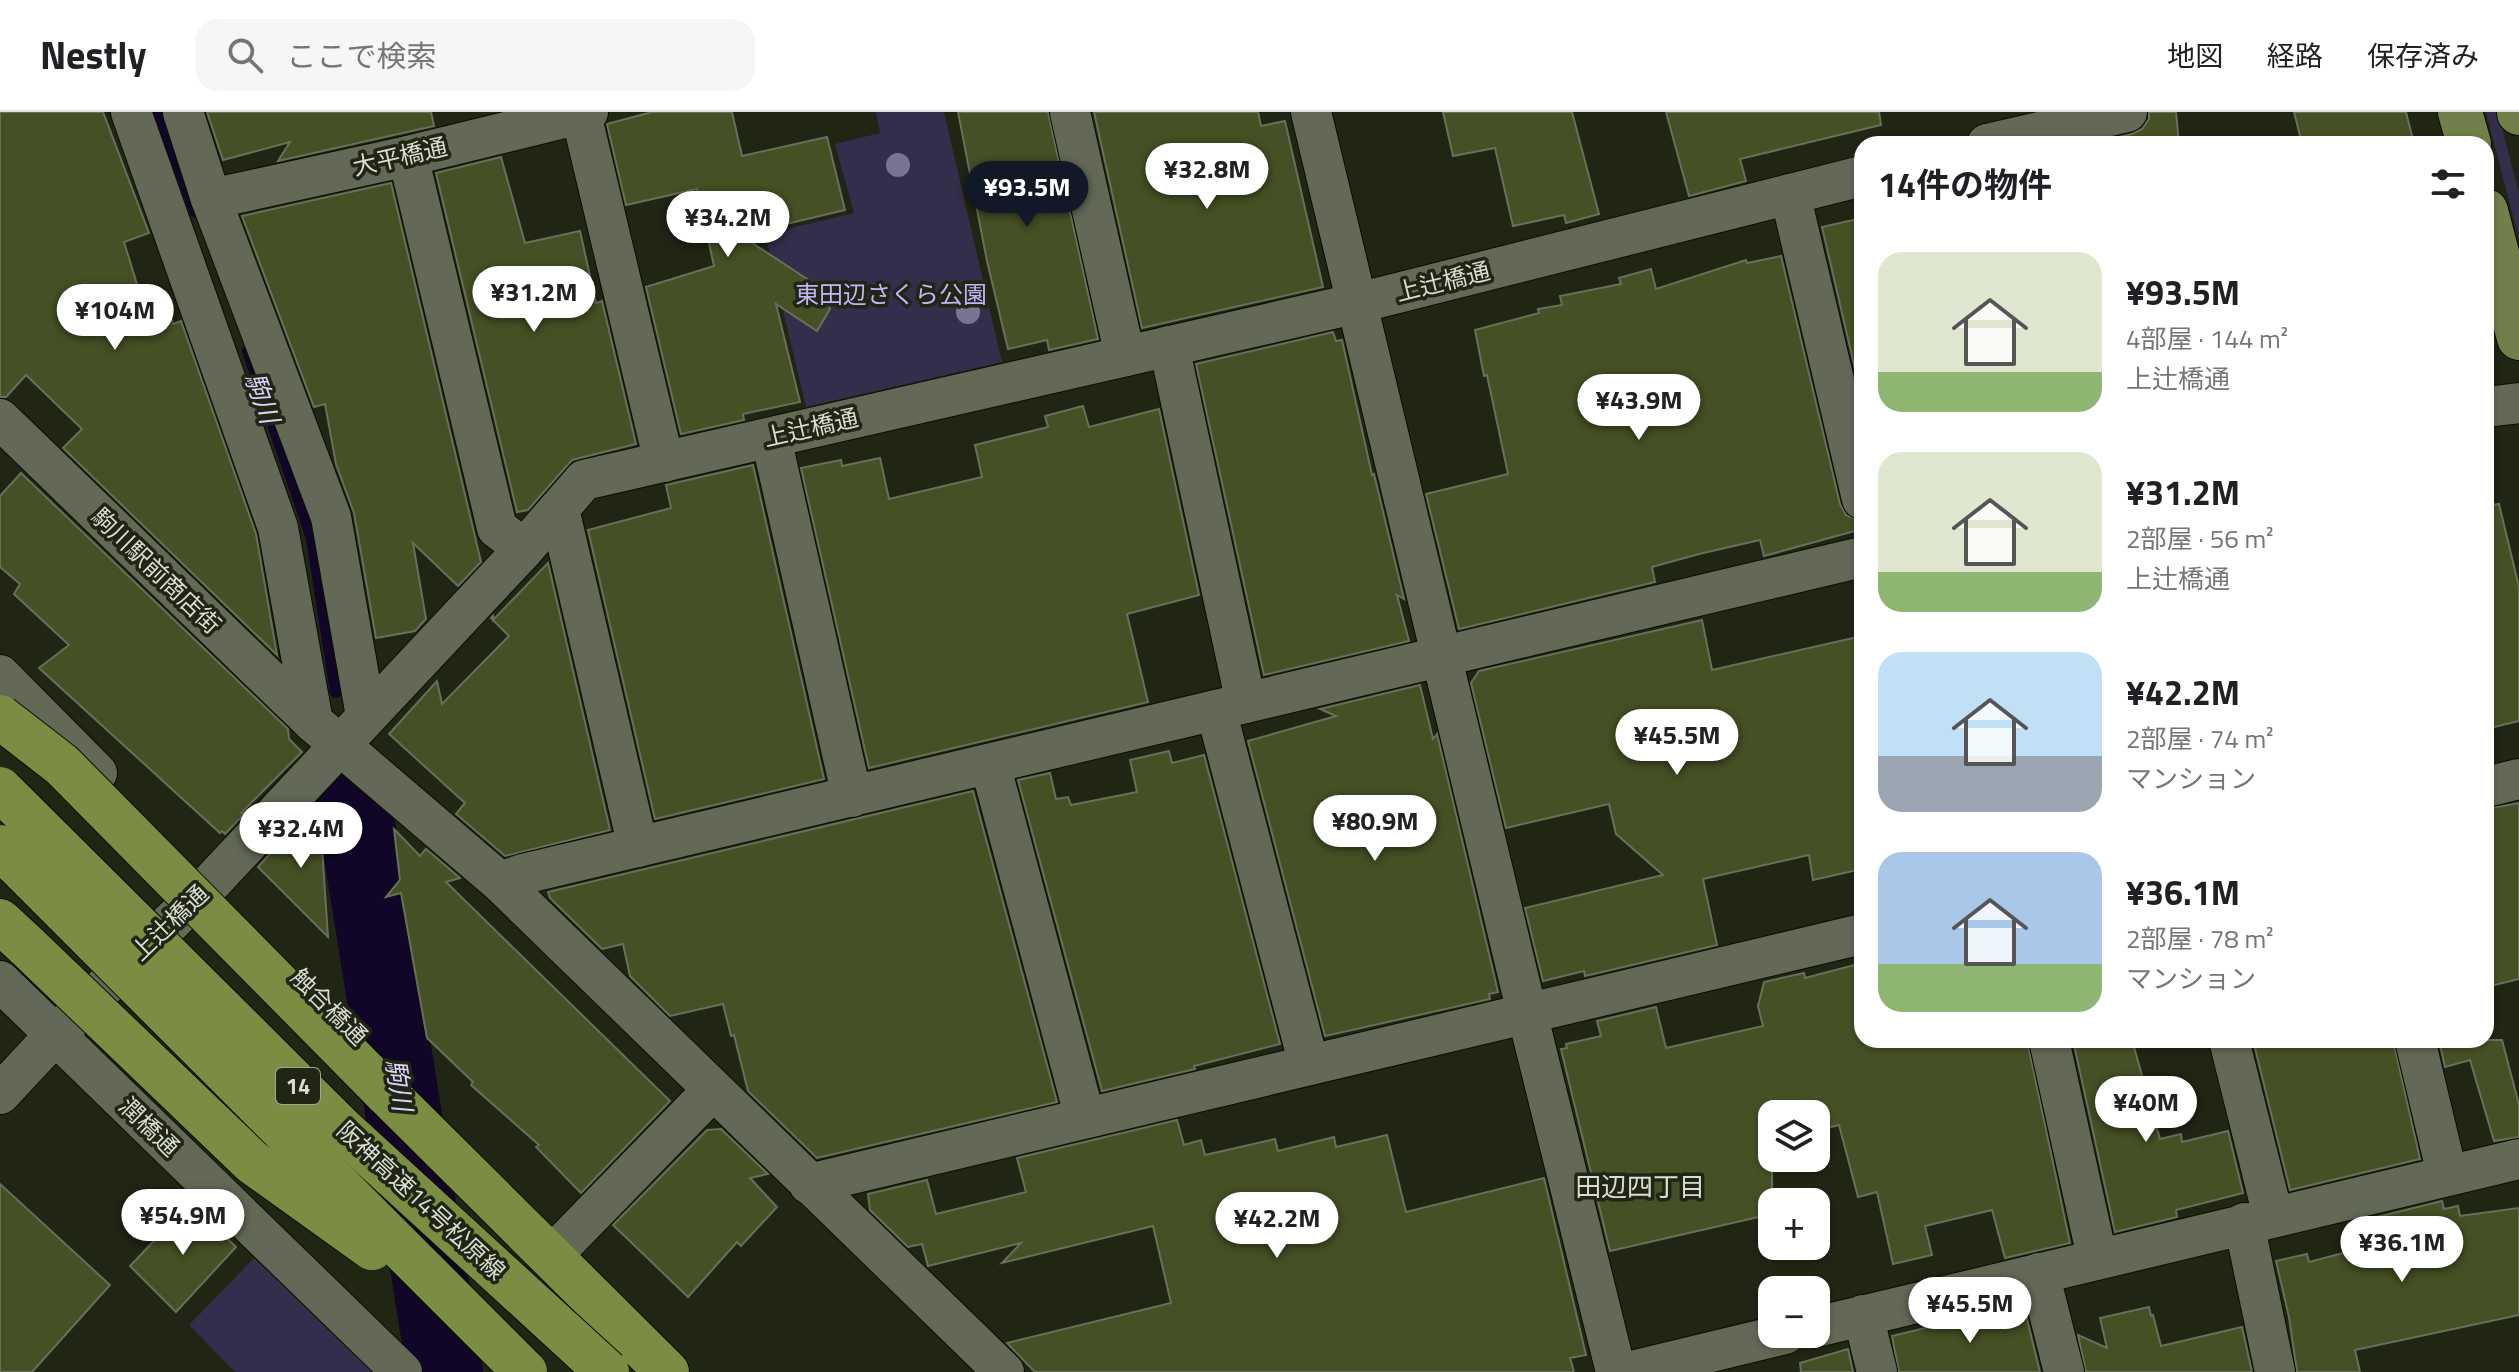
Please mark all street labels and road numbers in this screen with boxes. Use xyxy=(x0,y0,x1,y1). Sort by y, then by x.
street label: 大平橋通 xyxy=(349,128,451,184)
street label: 上辻橋通 xyxy=(1392,252,1494,310)
street label: 上辻橋通 xyxy=(760,399,862,455)
street label: 駒川駅前商店街 xyxy=(84,499,230,642)
street label: 上辻橋通 xyxy=(122,876,216,969)
street label: 触合橋通 xyxy=(283,960,376,1053)
road number: 14 xyxy=(276,1068,320,1104)
street label: 潤橋通 xyxy=(111,1088,188,1164)
street label: 阪神高速14号松原線 xyxy=(329,1112,514,1288)

